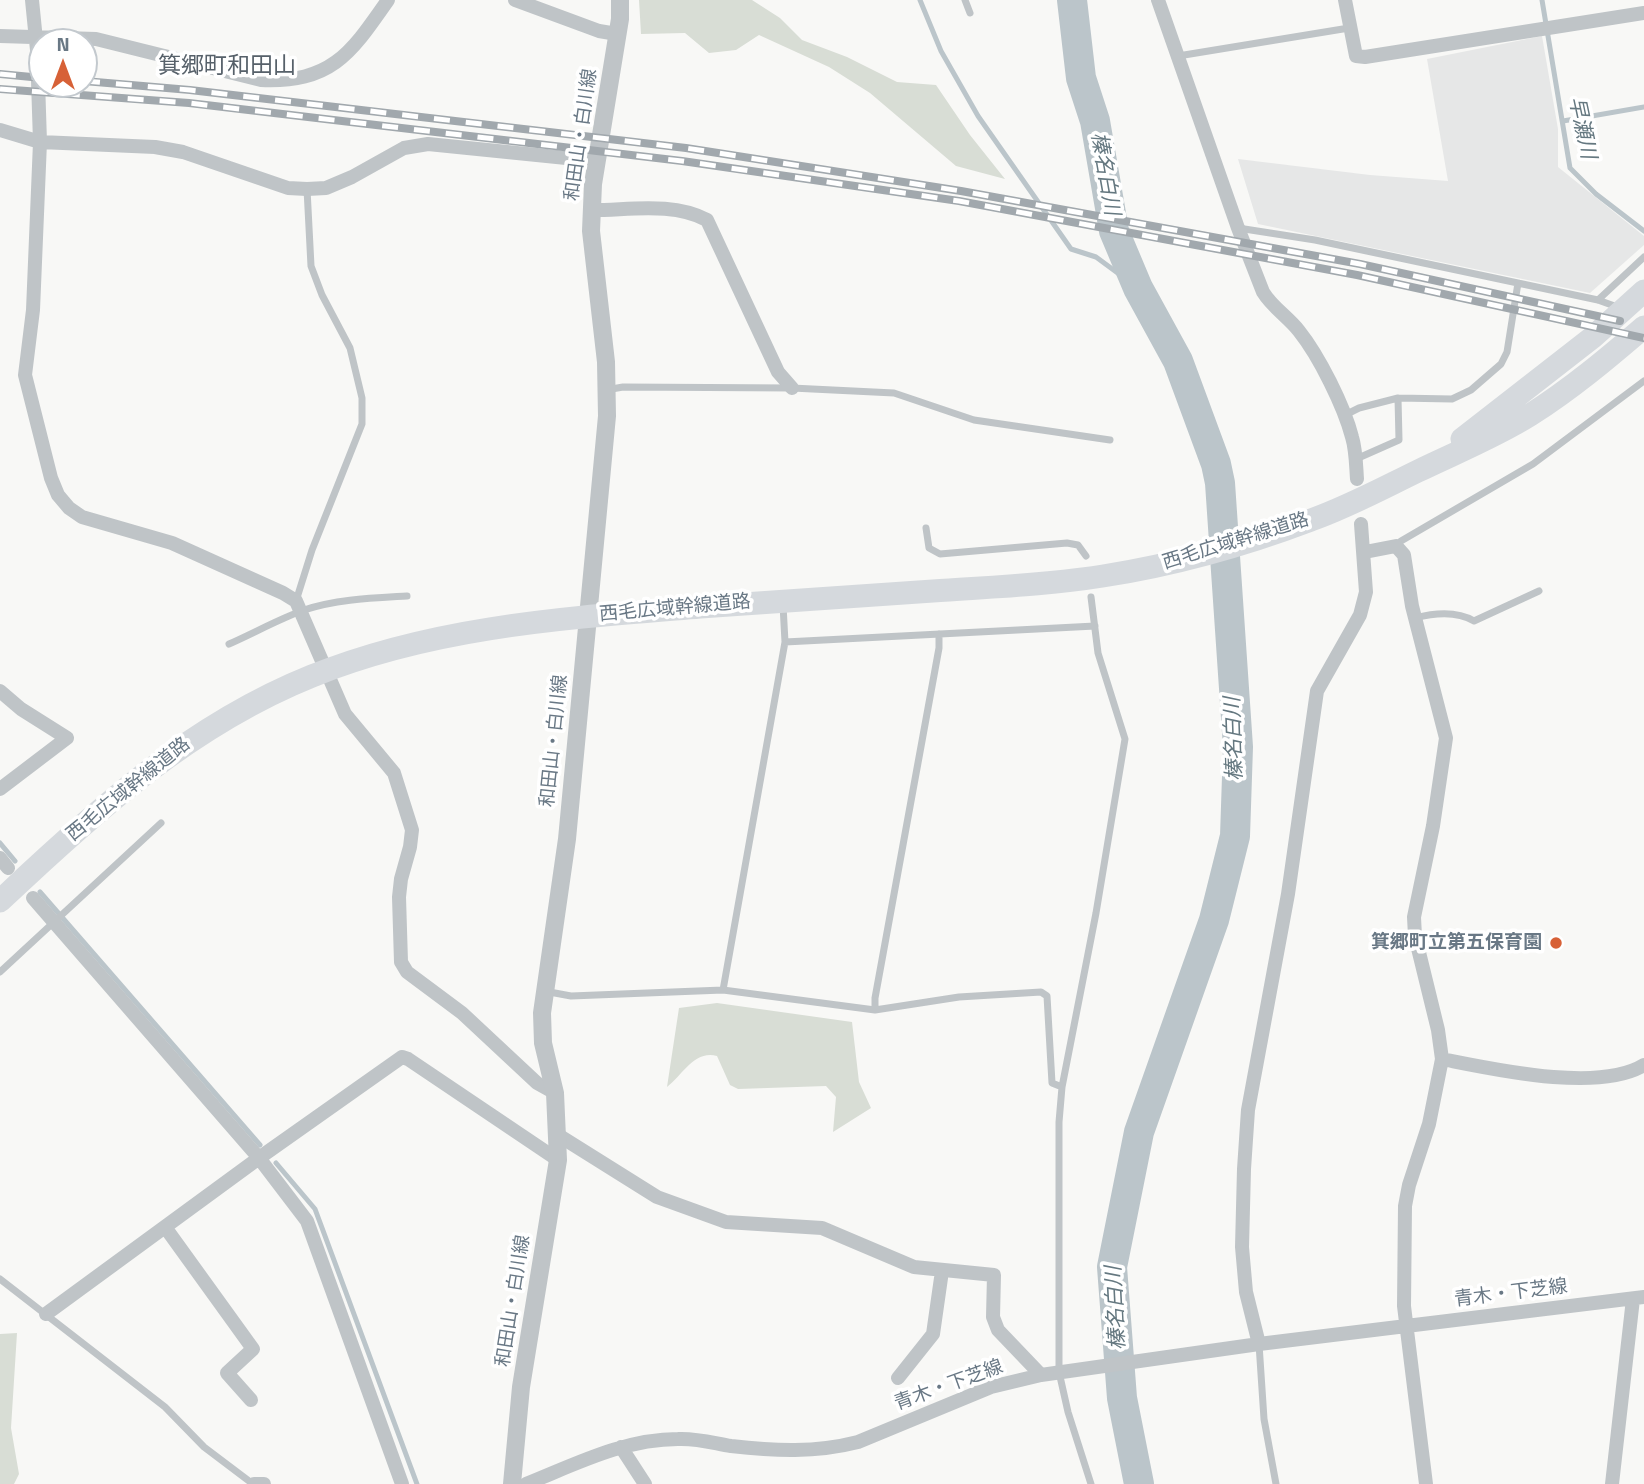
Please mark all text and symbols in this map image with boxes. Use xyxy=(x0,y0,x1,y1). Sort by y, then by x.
north arrow xyxy=(28,28,98,98)
text: N xyxy=(56,29,70,58)
district label: 箕郷町和田山 xyxy=(158,53,296,81)
street label: 和田山・白川線 xyxy=(561,68,603,202)
water label: 早瀬川 xyxy=(1562,95,1600,161)
water label: 榛名白川 xyxy=(1084,130,1124,218)
street label: 西毛広域幹線道路 xyxy=(1160,509,1312,575)
street label: 西毛広域幹線道路 xyxy=(598,591,752,627)
street label: 和田山・白川線 xyxy=(537,674,573,808)
water label: 榛名白川 xyxy=(1221,697,1249,781)
street label: 西毛広域幹線道路 xyxy=(63,733,195,847)
place label: 箕郷町立第五保育園 xyxy=(1371,932,1542,954)
marker: 箕郷町立第五保育園 xyxy=(1548,935,1564,951)
street label: 和田山・白川線 xyxy=(492,1234,536,1368)
water label: 榛名白川 xyxy=(1102,1265,1132,1351)
street label: 青木・下芝線 xyxy=(1453,1276,1569,1312)
street label: 青木・下芝線 xyxy=(892,1356,1006,1416)

